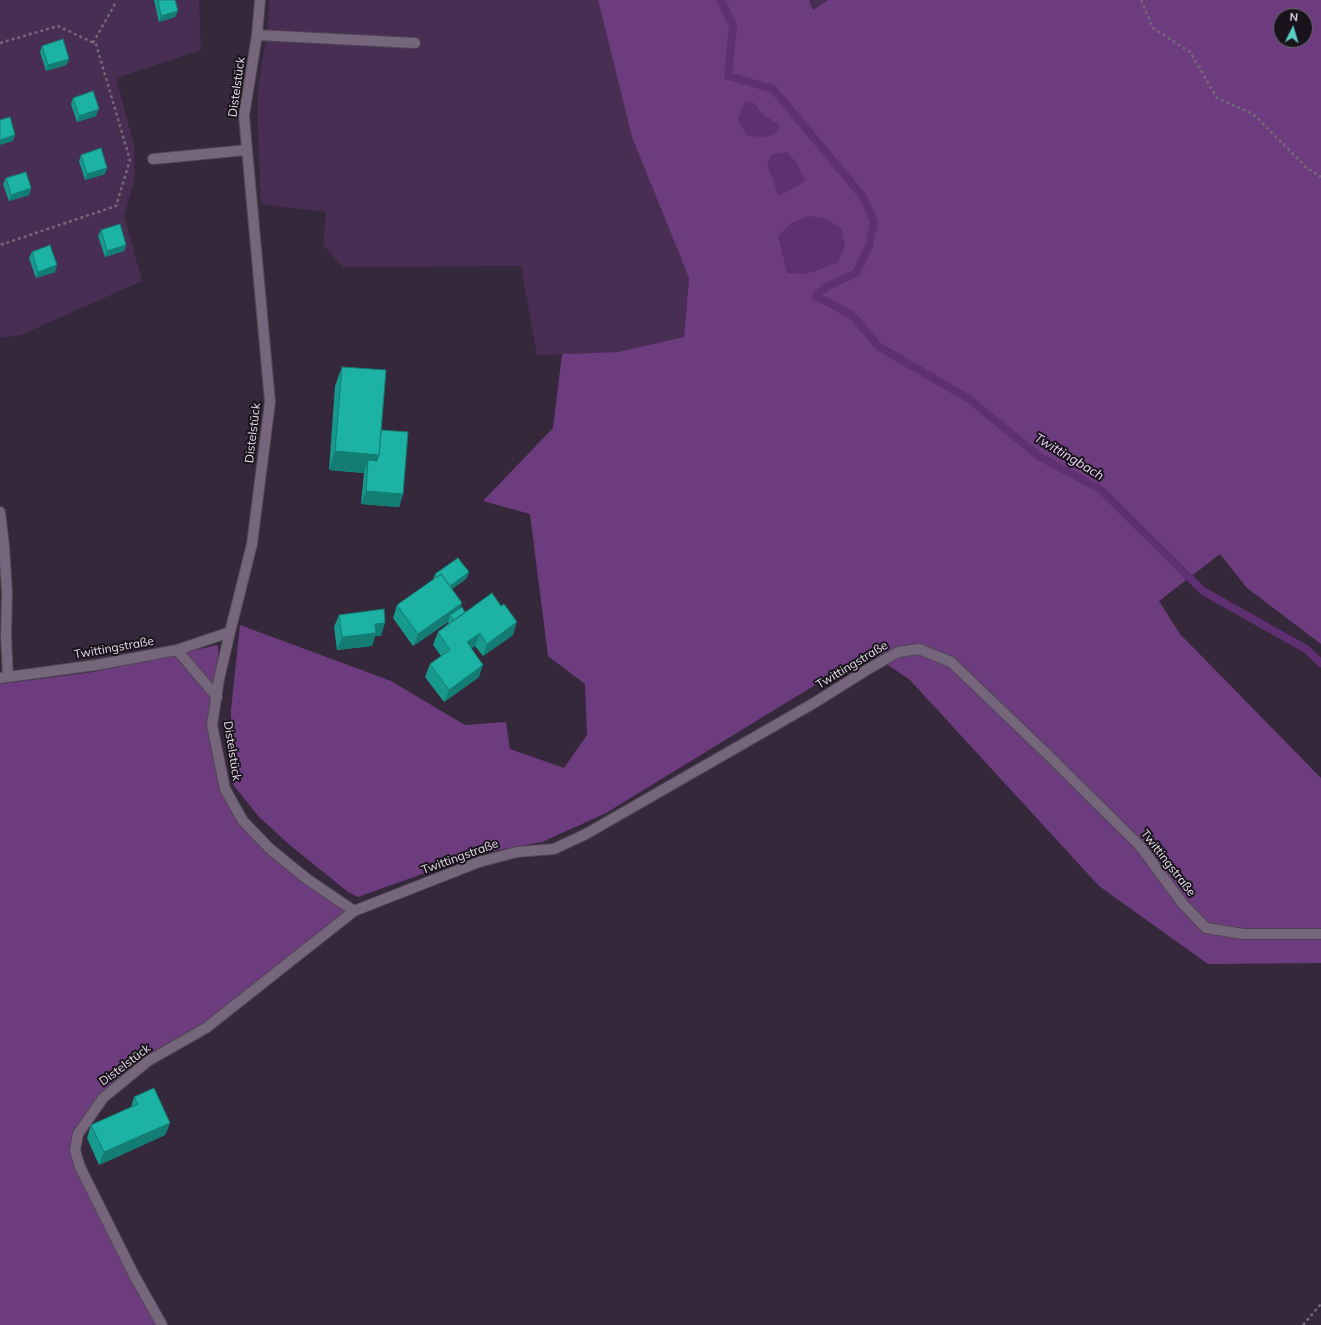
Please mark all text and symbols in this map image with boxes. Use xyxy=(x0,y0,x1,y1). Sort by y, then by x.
north arrow xyxy=(1273,8,1313,48)
text: N xyxy=(1289,10,1299,24)
street label: Distelstück xyxy=(226,56,248,118)
street label: Distelstück xyxy=(242,402,264,464)
water label: Twittingbach xyxy=(1031,430,1107,484)
street label: Twittingstraße xyxy=(73,634,155,662)
street label: Twittingstraße xyxy=(814,638,890,692)
street label: Distelstück xyxy=(220,720,244,782)
street label: Twittingstraße xyxy=(1137,827,1199,899)
street label: Twittingstraße xyxy=(420,836,500,878)
street label: Distelstück xyxy=(97,1041,153,1089)

